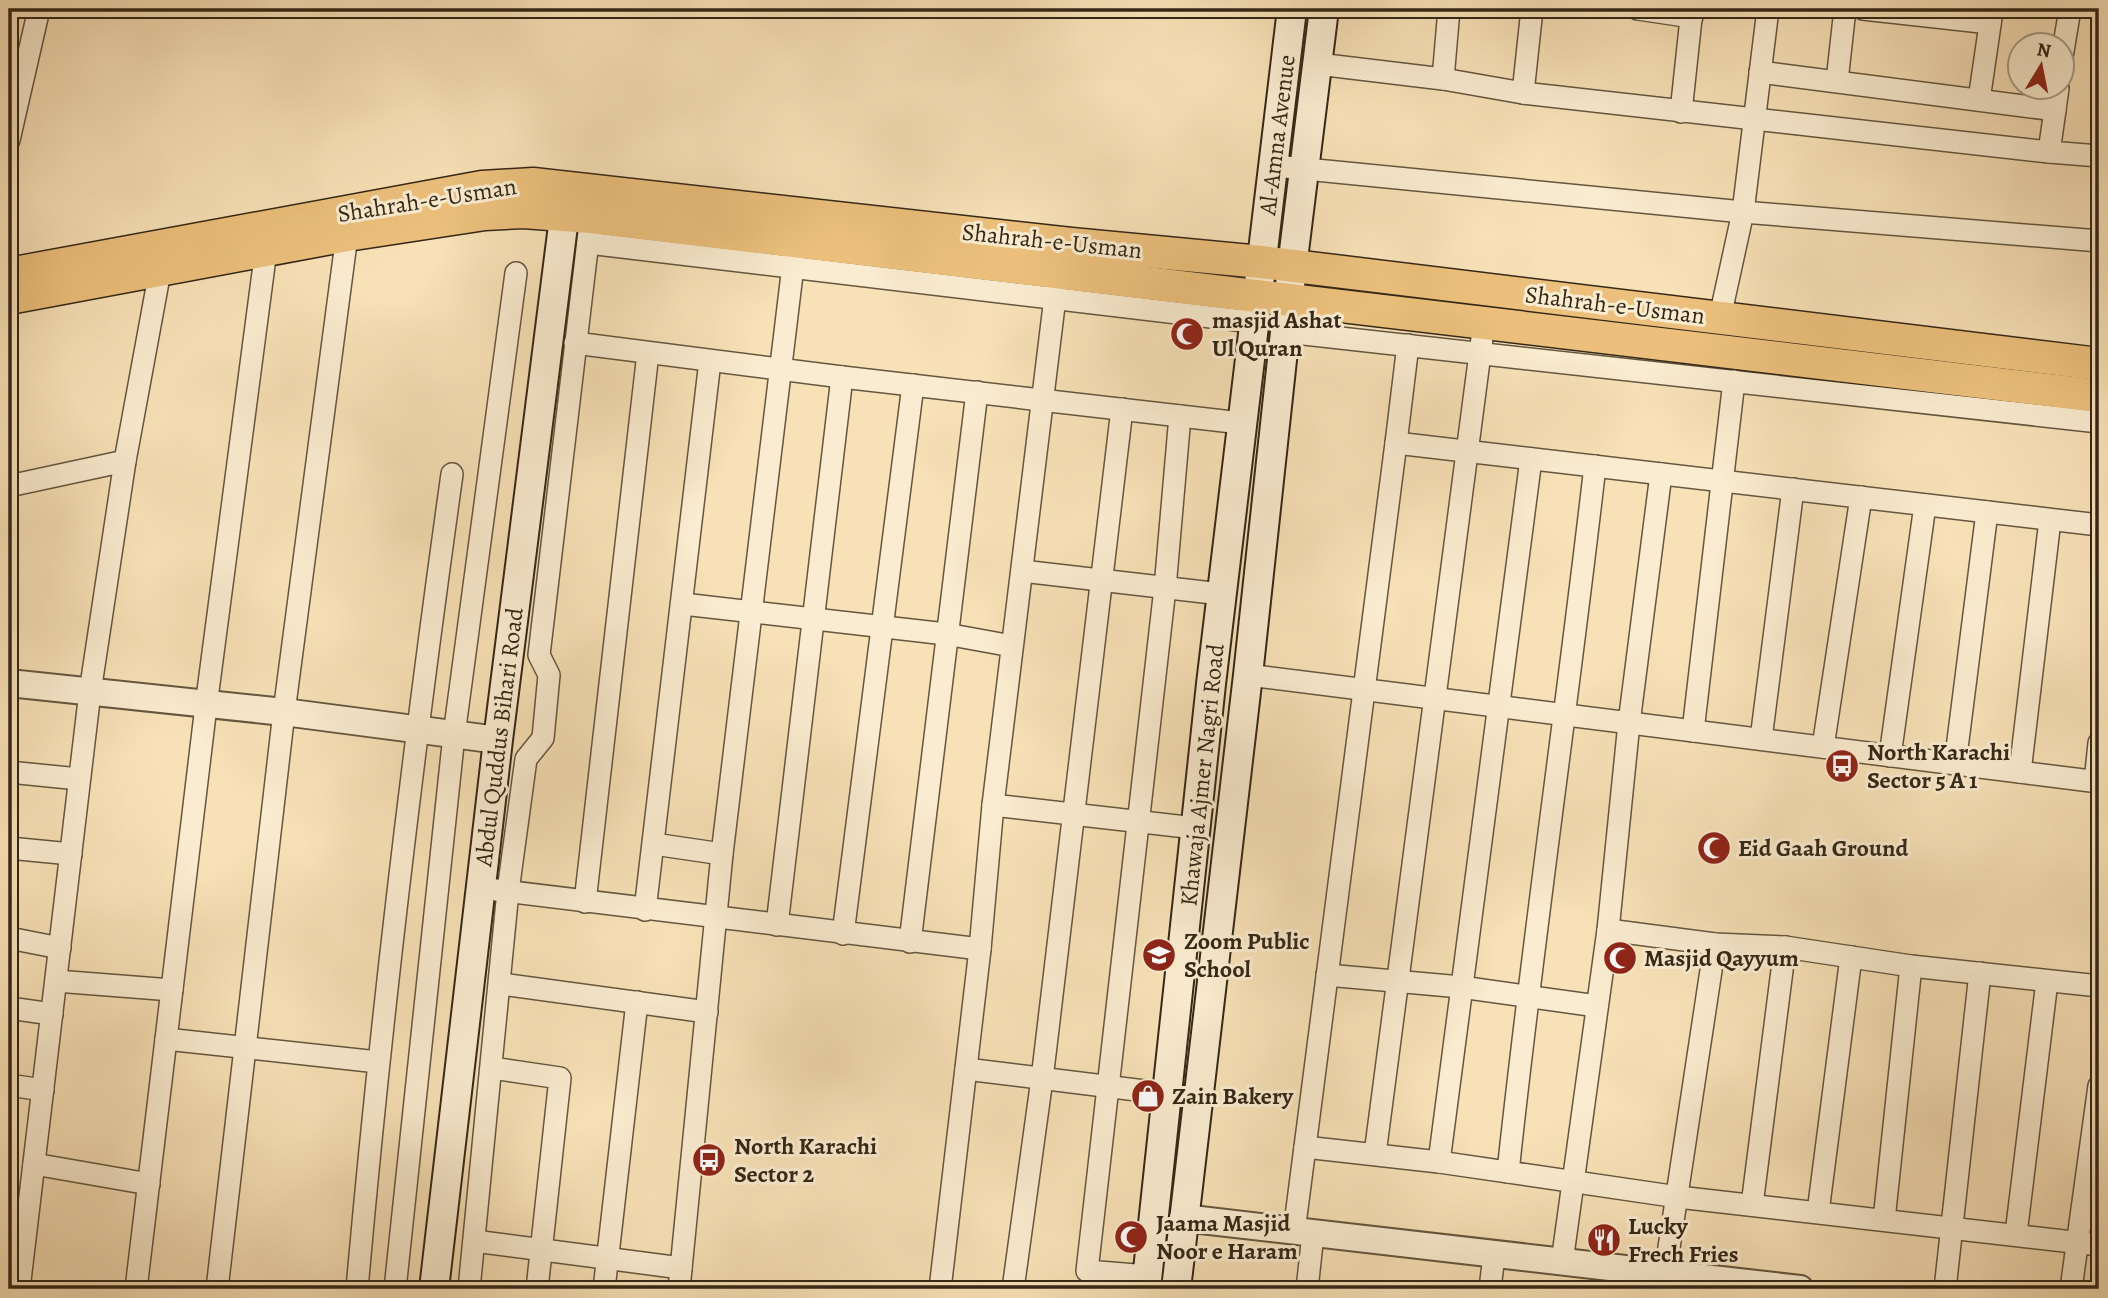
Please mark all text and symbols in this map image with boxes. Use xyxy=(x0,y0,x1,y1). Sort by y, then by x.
north arrow xyxy=(2007,32,2076,102)
text: N xyxy=(2035,36,2053,64)
street label: Al-Amna Avenue xyxy=(1251,53,1303,218)
street label: Shahrah-e-Usman xyxy=(335,170,519,230)
street label: Shahrah-e-Usman xyxy=(960,216,1144,266)
street label: Shahrah-e-Usman xyxy=(1523,278,1707,332)
place label: masjid Ashat Ul Quran xyxy=(1212,304,1342,364)
mosque icon: masjid Ashat Ul Quran xyxy=(1168,315,1206,353)
street label: Abdul Quddus Bihari Road xyxy=(467,606,531,869)
street label: Khawaja Ajmer Nagri Road xyxy=(1172,642,1232,908)
place label: North Karachi Sector 5 A 1 xyxy=(1867,736,2010,796)
bus stop icon: North Karachi Sector 5 A 1 xyxy=(1823,747,1861,785)
mosque icon: Eid Gaah Ground xyxy=(1695,829,1733,867)
place label: Eid Gaah Ground xyxy=(1738,832,1909,864)
place label: Zoom Public School xyxy=(1184,925,1310,985)
school or university icon: Zoom Public School xyxy=(1140,936,1178,974)
mosque icon: Masjid Qayyum xyxy=(1601,939,1639,977)
place label: Masjid Qayyum xyxy=(1644,942,1799,974)
shop icon: Zain Bakery xyxy=(1129,1077,1167,1115)
place label: Zain Bakery xyxy=(1172,1080,1294,1112)
place label: North Karachi Sector 2 xyxy=(734,1130,877,1190)
bus stop icon: North Karachi Sector 2 xyxy=(690,1141,728,1179)
place label: Jaama Masjid Noor e Haram xyxy=(1156,1207,1298,1267)
place label: Lucky Frech Fries xyxy=(1628,1210,1738,1270)
mosque icon: Jaama Masjid Noor e Haram xyxy=(1112,1218,1150,1256)
restaurant icon: Lucky Frech Fries xyxy=(1585,1221,1623,1259)

